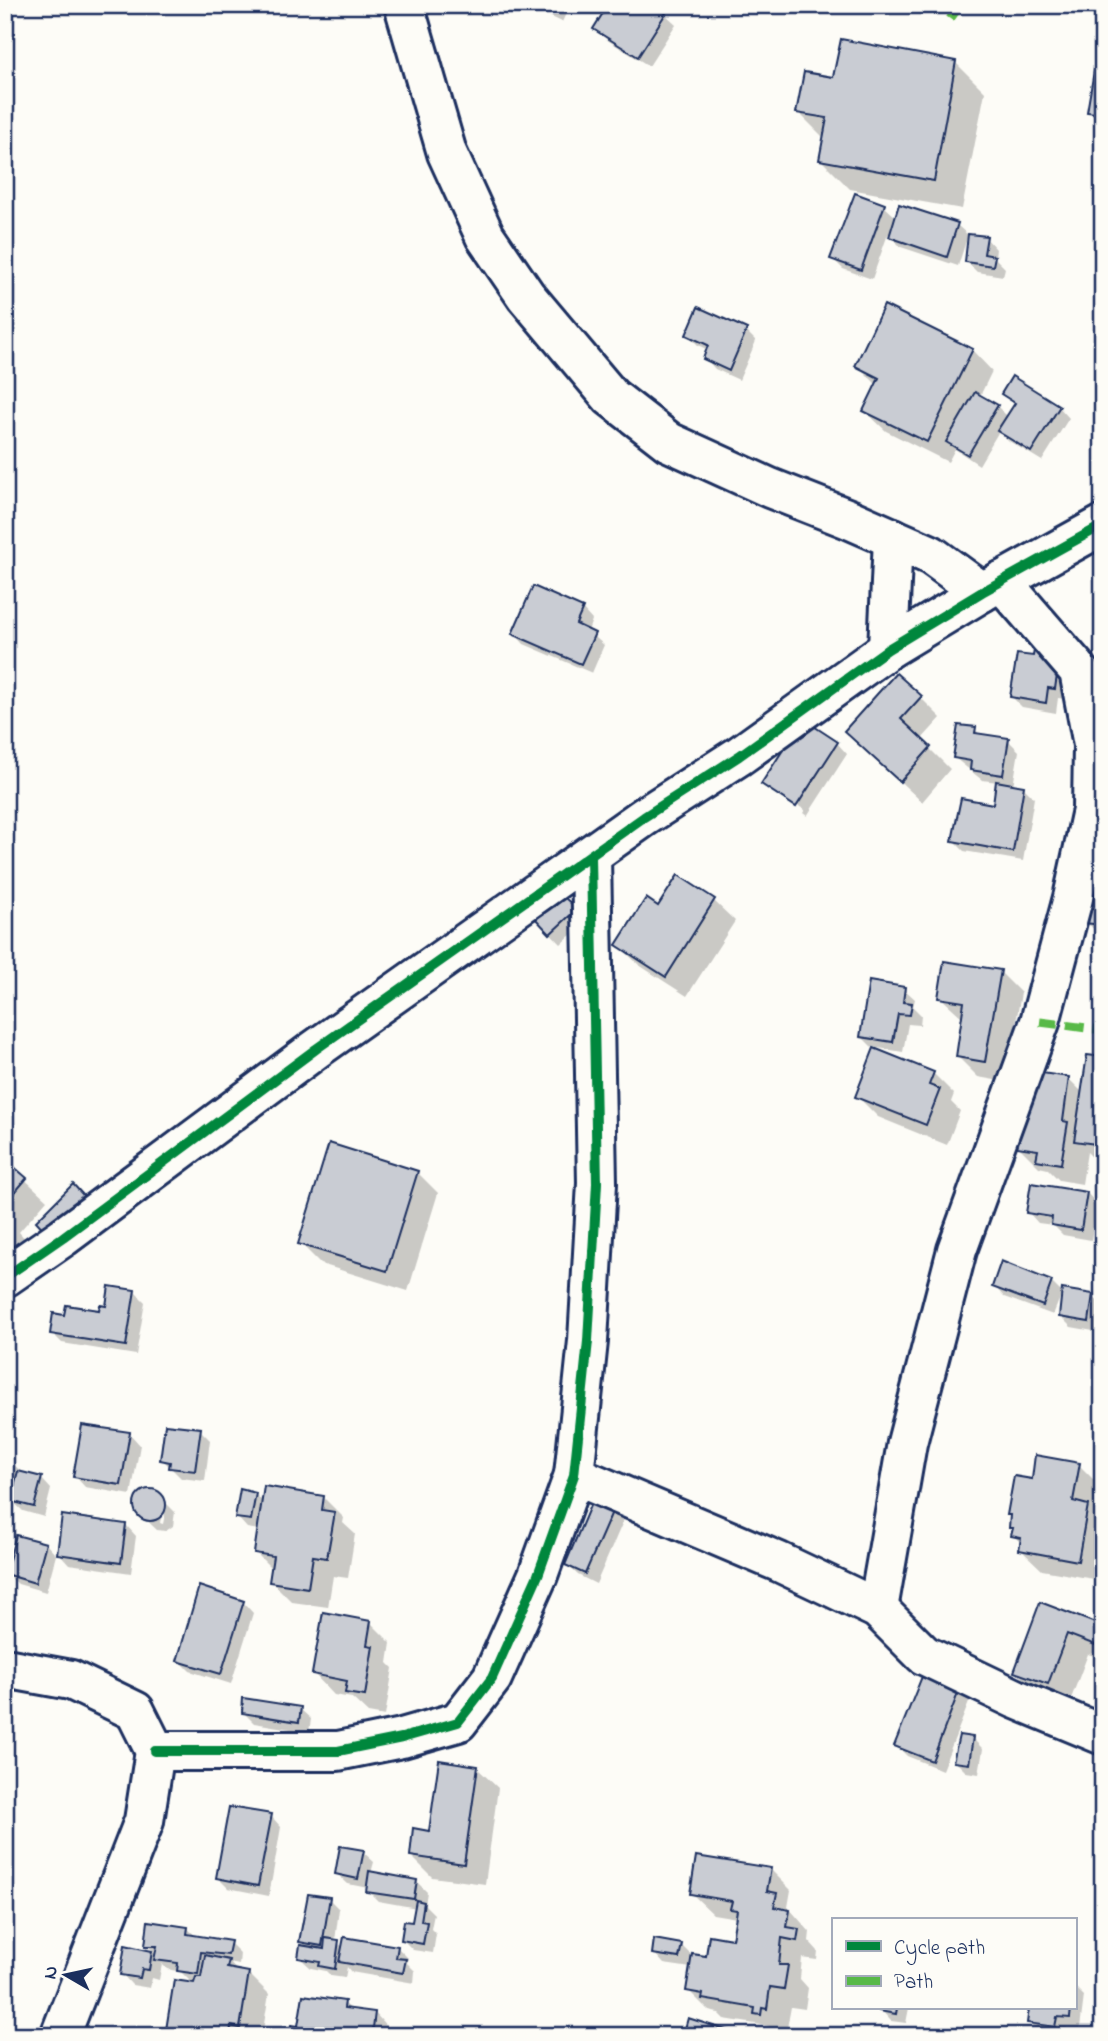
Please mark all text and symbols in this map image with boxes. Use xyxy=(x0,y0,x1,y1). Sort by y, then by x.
legend xyxy=(832,1918,1076,2010)
text: Cycle path xyxy=(894,1934,985,1966)
north arrow xyxy=(32,1940,102,2010)
text: N xyxy=(37,1964,66,1981)
text: Path xyxy=(894,1968,933,1998)

